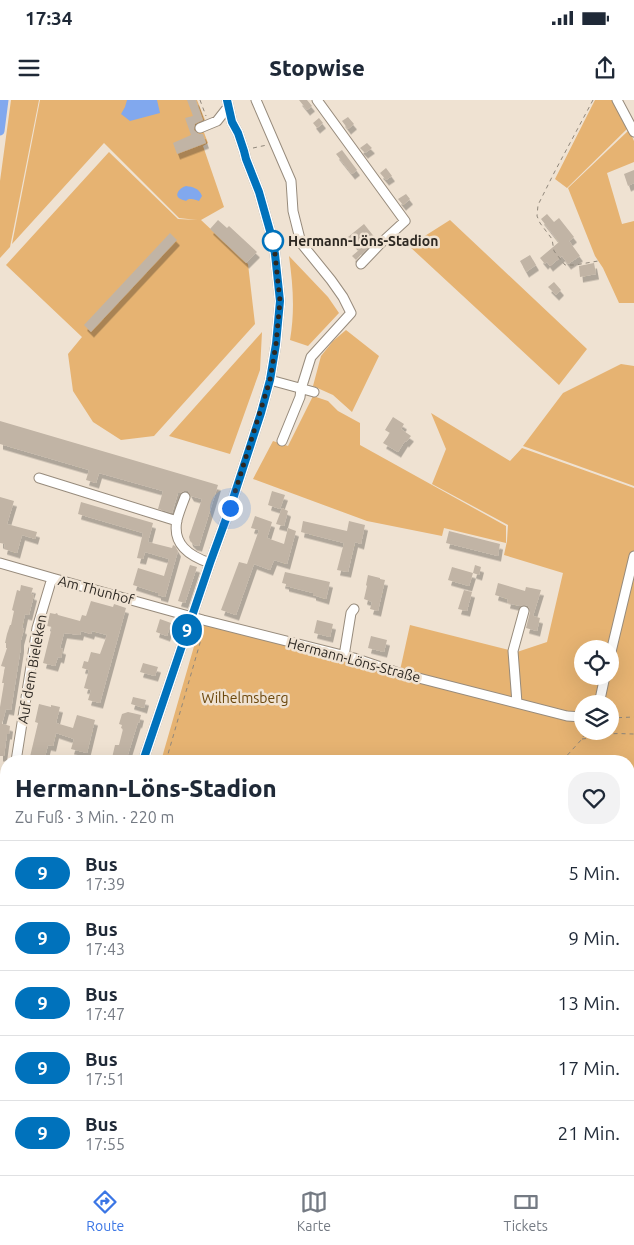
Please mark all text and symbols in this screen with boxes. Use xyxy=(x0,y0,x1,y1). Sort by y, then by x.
text: 17:34 xyxy=(25,7,73,29)
icon: menu xyxy=(15,54,43,82)
icon: share xyxy=(591,54,619,82)
text: Stopwise xyxy=(269,55,365,80)
marker: Hermann-Löns-Stadion xyxy=(262,230,284,252)
place label: Hermann-Löns-Stadion xyxy=(288,233,438,249)
your location xyxy=(218,496,243,521)
street label: Am Thunhof xyxy=(56,572,136,608)
street label: Auf dem Bieleken xyxy=(15,613,49,725)
line badge: 9 xyxy=(171,614,203,646)
text: 9 xyxy=(182,620,192,640)
street label: Hermann-Löns-Straße xyxy=(286,635,422,685)
map controls xyxy=(574,640,619,740)
button: locate xyxy=(574,640,619,685)
park label: Wilhelmsberg xyxy=(201,690,289,706)
button: layers xyxy=(574,695,619,740)
button: heart xyxy=(568,772,620,824)
text: Hermann-Löns-Stadion xyxy=(15,775,277,802)
text: Zu Fuß · 3 Min. · 220 m xyxy=(15,808,174,826)
text: Bus xyxy=(85,853,118,875)
text: 5 Min. xyxy=(568,862,620,884)
text: 9 xyxy=(37,863,48,883)
text: 17:39 xyxy=(85,875,125,893)
text: Bus xyxy=(85,918,118,940)
text: 9 Min. xyxy=(568,927,620,949)
text: 9 xyxy=(37,928,48,948)
text: 17:43 xyxy=(85,940,125,958)
text: Bus xyxy=(85,983,118,1005)
text: 13 Min. xyxy=(558,992,620,1014)
text: 9 xyxy=(37,993,48,1013)
text: 17:47 xyxy=(85,1005,125,1023)
text: Bus xyxy=(85,1048,118,1070)
text: 17 Min. xyxy=(558,1057,620,1079)
text: 9 xyxy=(37,1058,48,1078)
text: 17:51 xyxy=(85,1070,125,1088)
text: Bus xyxy=(85,1113,118,1135)
text: 21 Min. xyxy=(558,1122,620,1144)
text: 9 xyxy=(37,1123,48,1143)
text: 17:55 xyxy=(85,1135,125,1153)
tab: Route xyxy=(86,1188,124,1234)
tab: Karte xyxy=(297,1188,331,1234)
tab: Tickets xyxy=(504,1188,548,1234)

